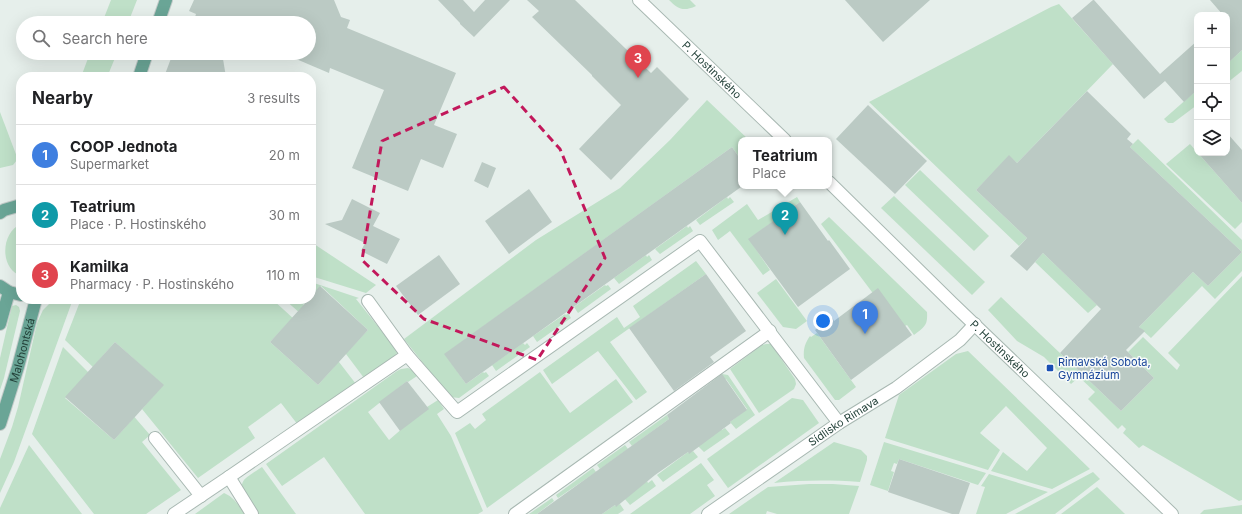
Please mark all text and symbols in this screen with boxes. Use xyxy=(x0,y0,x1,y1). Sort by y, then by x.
map controls xyxy=(1194,12,1230,156)
button: + xyxy=(1194,12,1230,48)
search box xyxy=(16,16,316,60)
icon: search xyxy=(30,27,52,49)
text: Search here xyxy=(62,29,148,48)
street label: P. Hostinského xyxy=(679,38,745,102)
pin: 3 xyxy=(625,45,651,78)
button: − xyxy=(1194,48,1230,84)
button: locate xyxy=(1194,84,1230,120)
text: Nearby xyxy=(32,88,93,108)
text: 3 results xyxy=(247,90,300,106)
button: layers xyxy=(1194,120,1230,156)
text: COOP Jednota xyxy=(70,137,177,156)
popup xyxy=(738,137,832,189)
text: Teatrium xyxy=(752,146,818,165)
text: 1 xyxy=(42,147,48,163)
text: 20 m xyxy=(269,147,300,163)
text: Supermarket xyxy=(70,156,149,172)
text: Place xyxy=(752,165,786,181)
text: Teatrium xyxy=(70,197,135,216)
pin: 2 xyxy=(772,202,798,235)
text: 2 xyxy=(41,207,49,223)
text: 30 m xyxy=(269,207,300,223)
text: Place · P. Hostinského xyxy=(70,216,206,232)
text: Kamilka xyxy=(70,257,129,276)
text: 3 xyxy=(41,267,49,283)
text: 110 m xyxy=(266,267,300,283)
text: Pharmacy · P. Hostinského xyxy=(70,276,234,292)
pin: 1 xyxy=(852,301,878,334)
your location xyxy=(813,311,833,331)
street label: Malohontská xyxy=(6,316,38,384)
street label: P. Hostinského xyxy=(967,317,1033,381)
place label: Rimavská Sobota, Gymnázium xyxy=(1058,355,1151,382)
marker: Rimavská Sobota, Gymnázium xyxy=(1045,363,1055,373)
street label: Sídlisko Rimava xyxy=(805,394,881,449)

